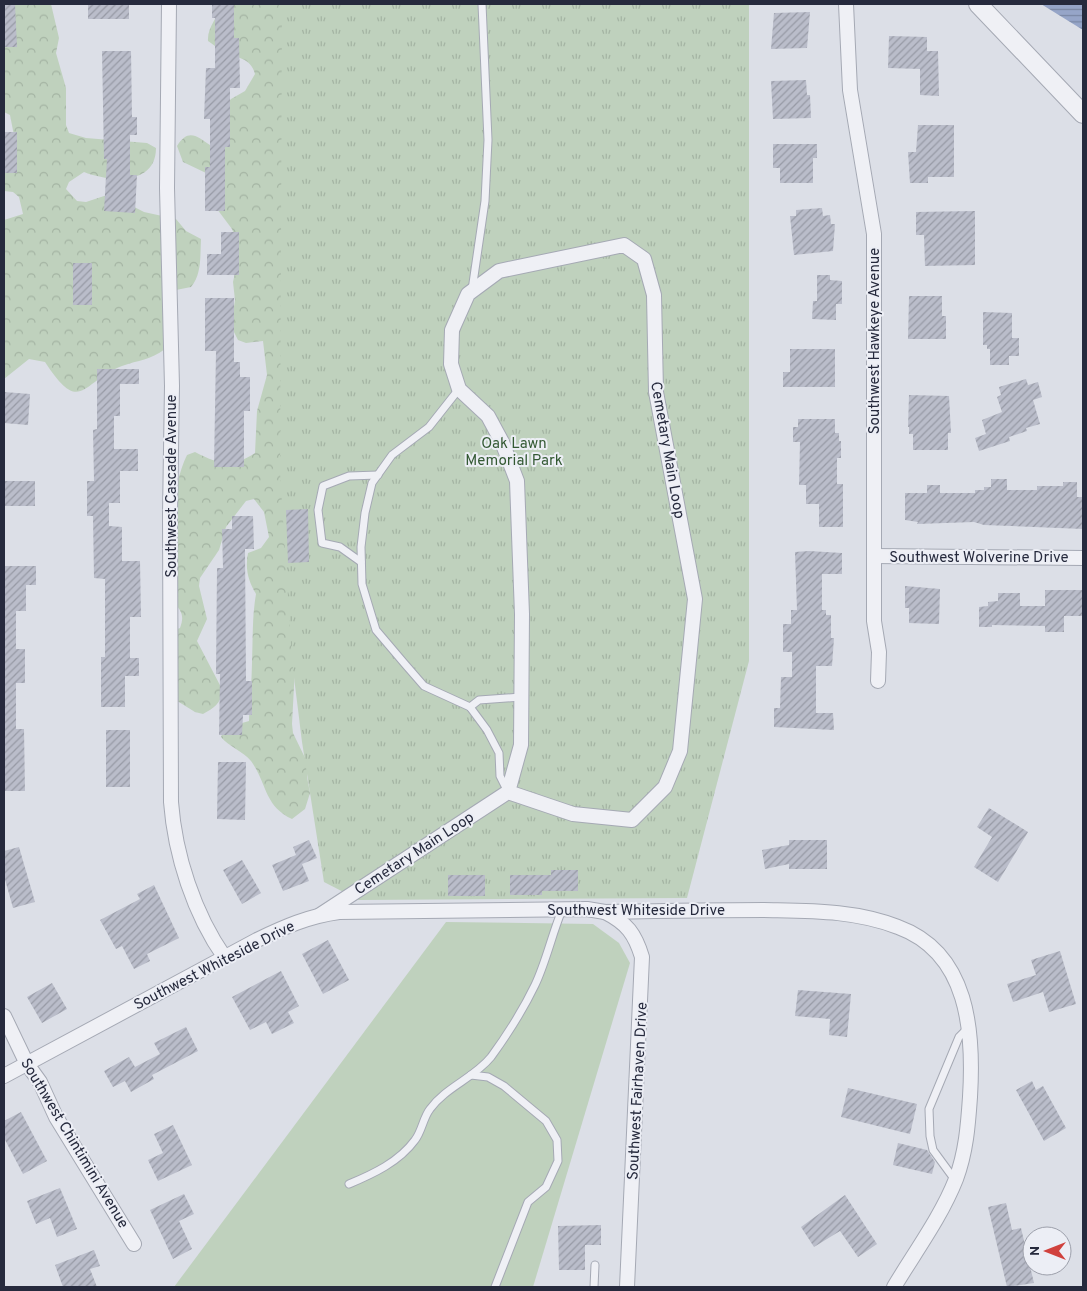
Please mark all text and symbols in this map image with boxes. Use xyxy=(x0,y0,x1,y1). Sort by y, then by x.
street label: Southwest Hawkeye Avenue xyxy=(866,248,885,434)
street label: Cemetary Main Loop xyxy=(645,380,688,520)
street label: Southwest Cascade Avenue xyxy=(163,394,182,578)
park label: Oak Lawn Memorial Park xyxy=(465,435,563,471)
street label: Southwest Wolverine Drive xyxy=(889,549,1069,568)
street label: Cemetary Main Loop xyxy=(351,808,478,900)
street label: Southwest Whiteside Drive xyxy=(547,902,725,921)
street label: Southwest Whiteside Drive xyxy=(131,917,298,1015)
street label: Southwest Fairhaven Drive xyxy=(624,1002,653,1181)
street label: Southwest Chintimini Avenue xyxy=(15,1055,132,1232)
north arrow xyxy=(1022,1226,1072,1276)
text: N xyxy=(1027,1246,1044,1256)

